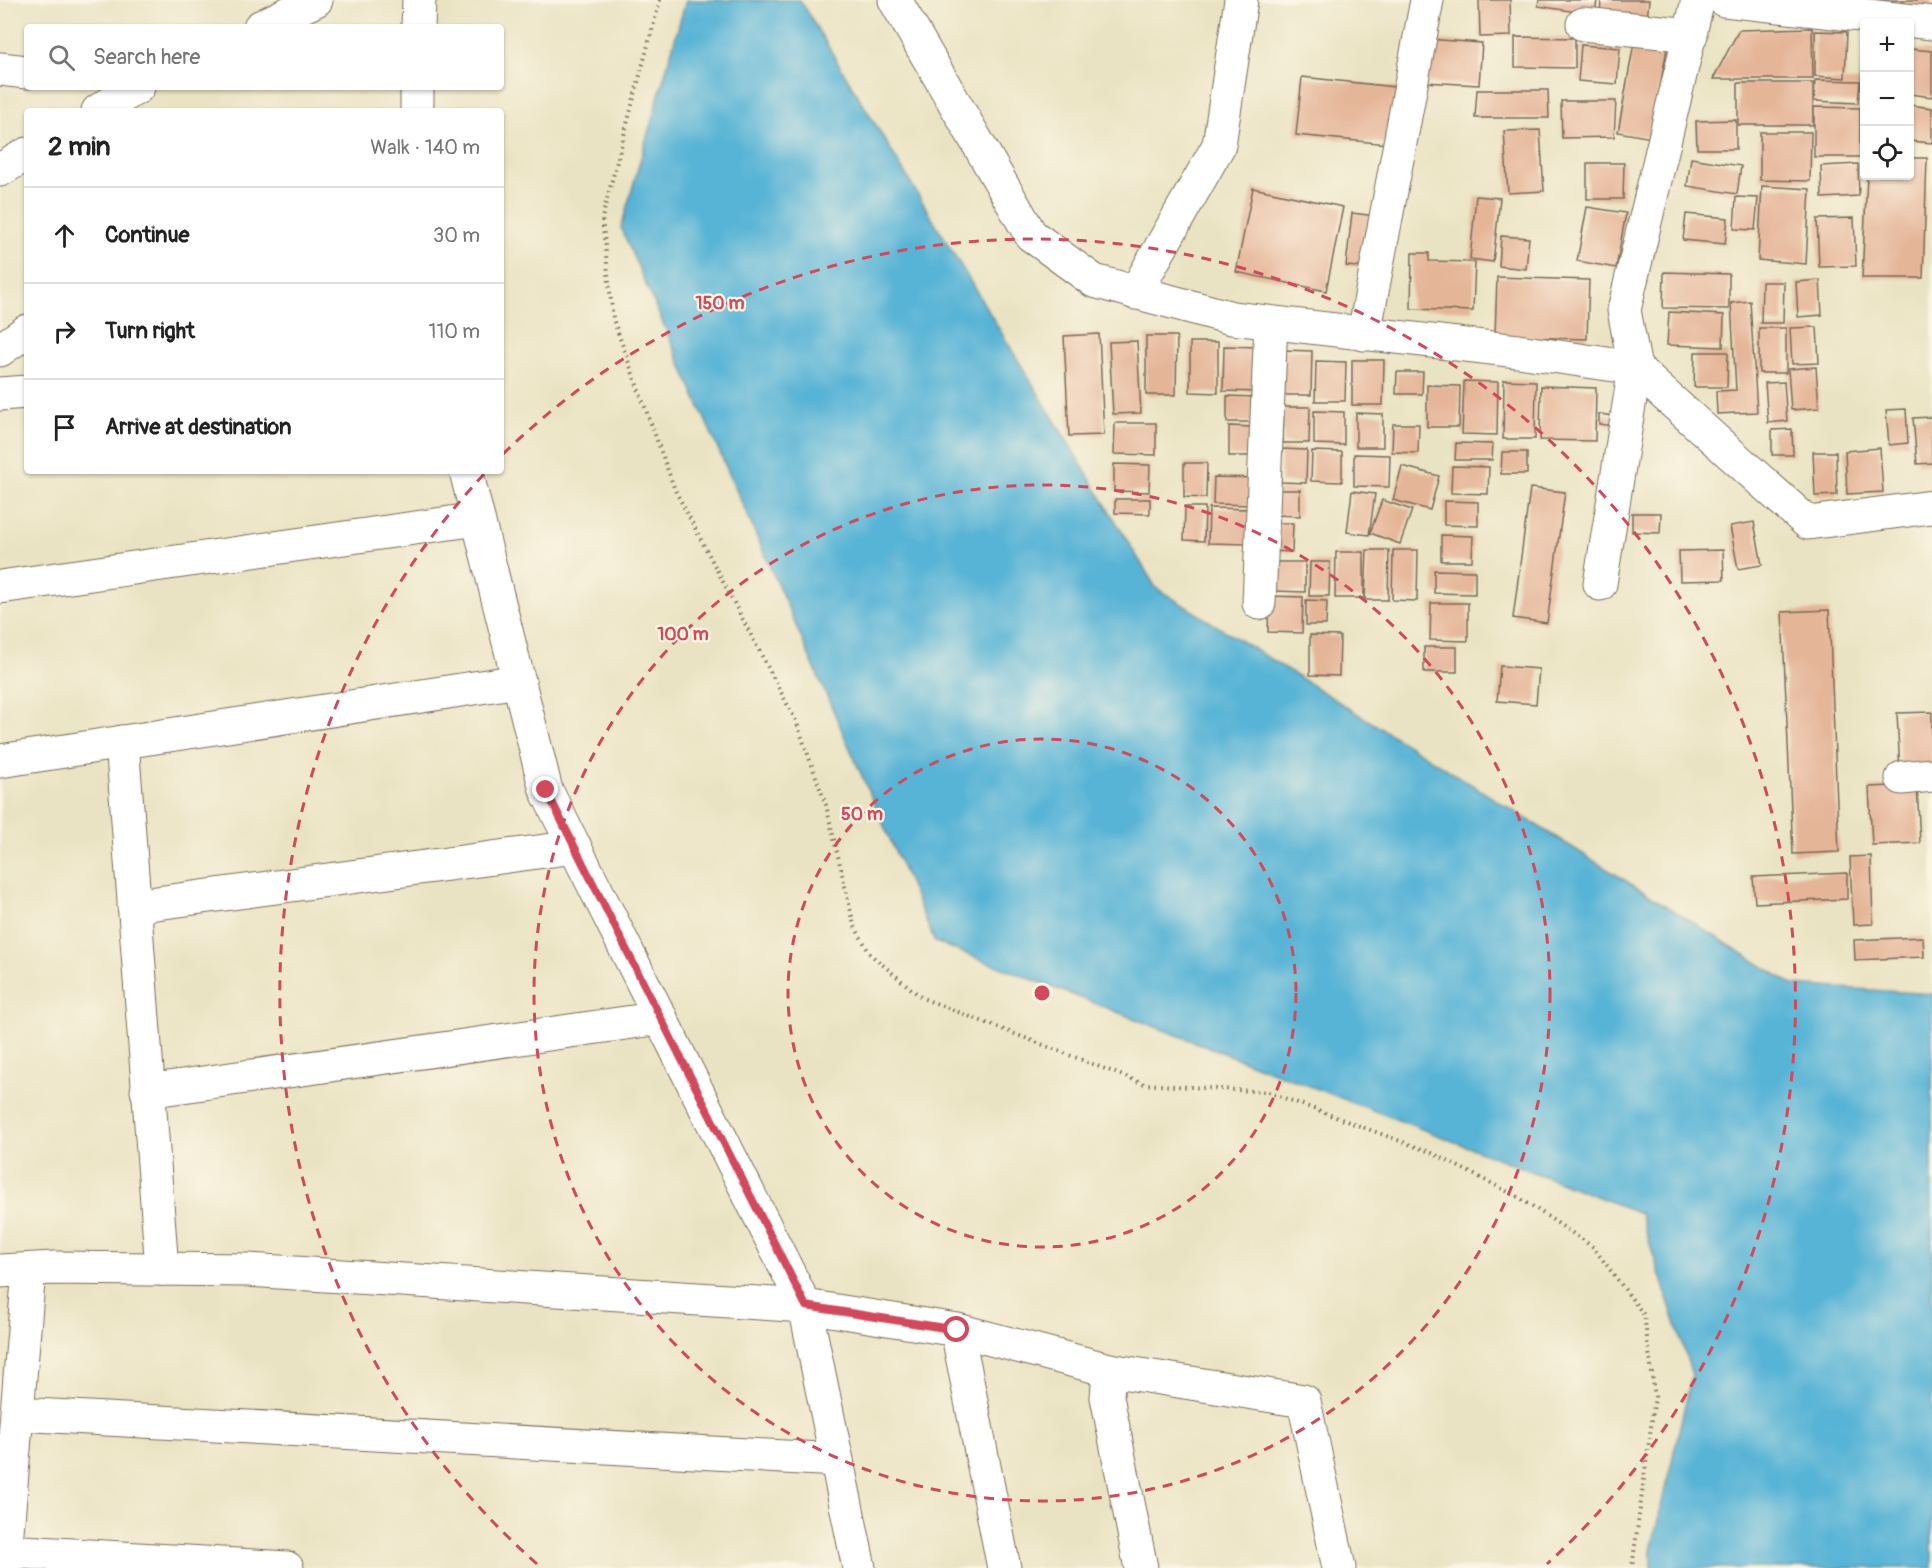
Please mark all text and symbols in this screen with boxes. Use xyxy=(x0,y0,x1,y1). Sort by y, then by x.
map controls xyxy=(1860,18,1914,180)
button: + xyxy=(1860,18,1914,72)
search box xyxy=(24,24,504,90)
icon: search xyxy=(45,41,78,74)
text: Search here xyxy=(93,43,200,71)
button: − xyxy=(1860,72,1914,126)
button: locate xyxy=(1860,126,1914,180)
text: 2 min xyxy=(48,131,110,163)
text: Walk · 140 m xyxy=(370,135,480,160)
icon: ahead xyxy=(48,219,81,252)
text: Continue xyxy=(105,221,189,249)
text: 30 m xyxy=(433,223,480,248)
text: 150 m xyxy=(696,292,745,315)
icon: right xyxy=(48,315,81,348)
text: Turn right xyxy=(105,317,195,345)
text: 110 m xyxy=(429,319,480,344)
icon: arrive xyxy=(48,411,81,444)
text: Arrive at destination xyxy=(105,413,291,441)
text: 100 m xyxy=(657,623,709,646)
route end xyxy=(532,776,558,802)
text: 50 m xyxy=(841,803,883,826)
centre of rings xyxy=(1032,983,1052,1003)
route start xyxy=(943,1316,969,1342)

